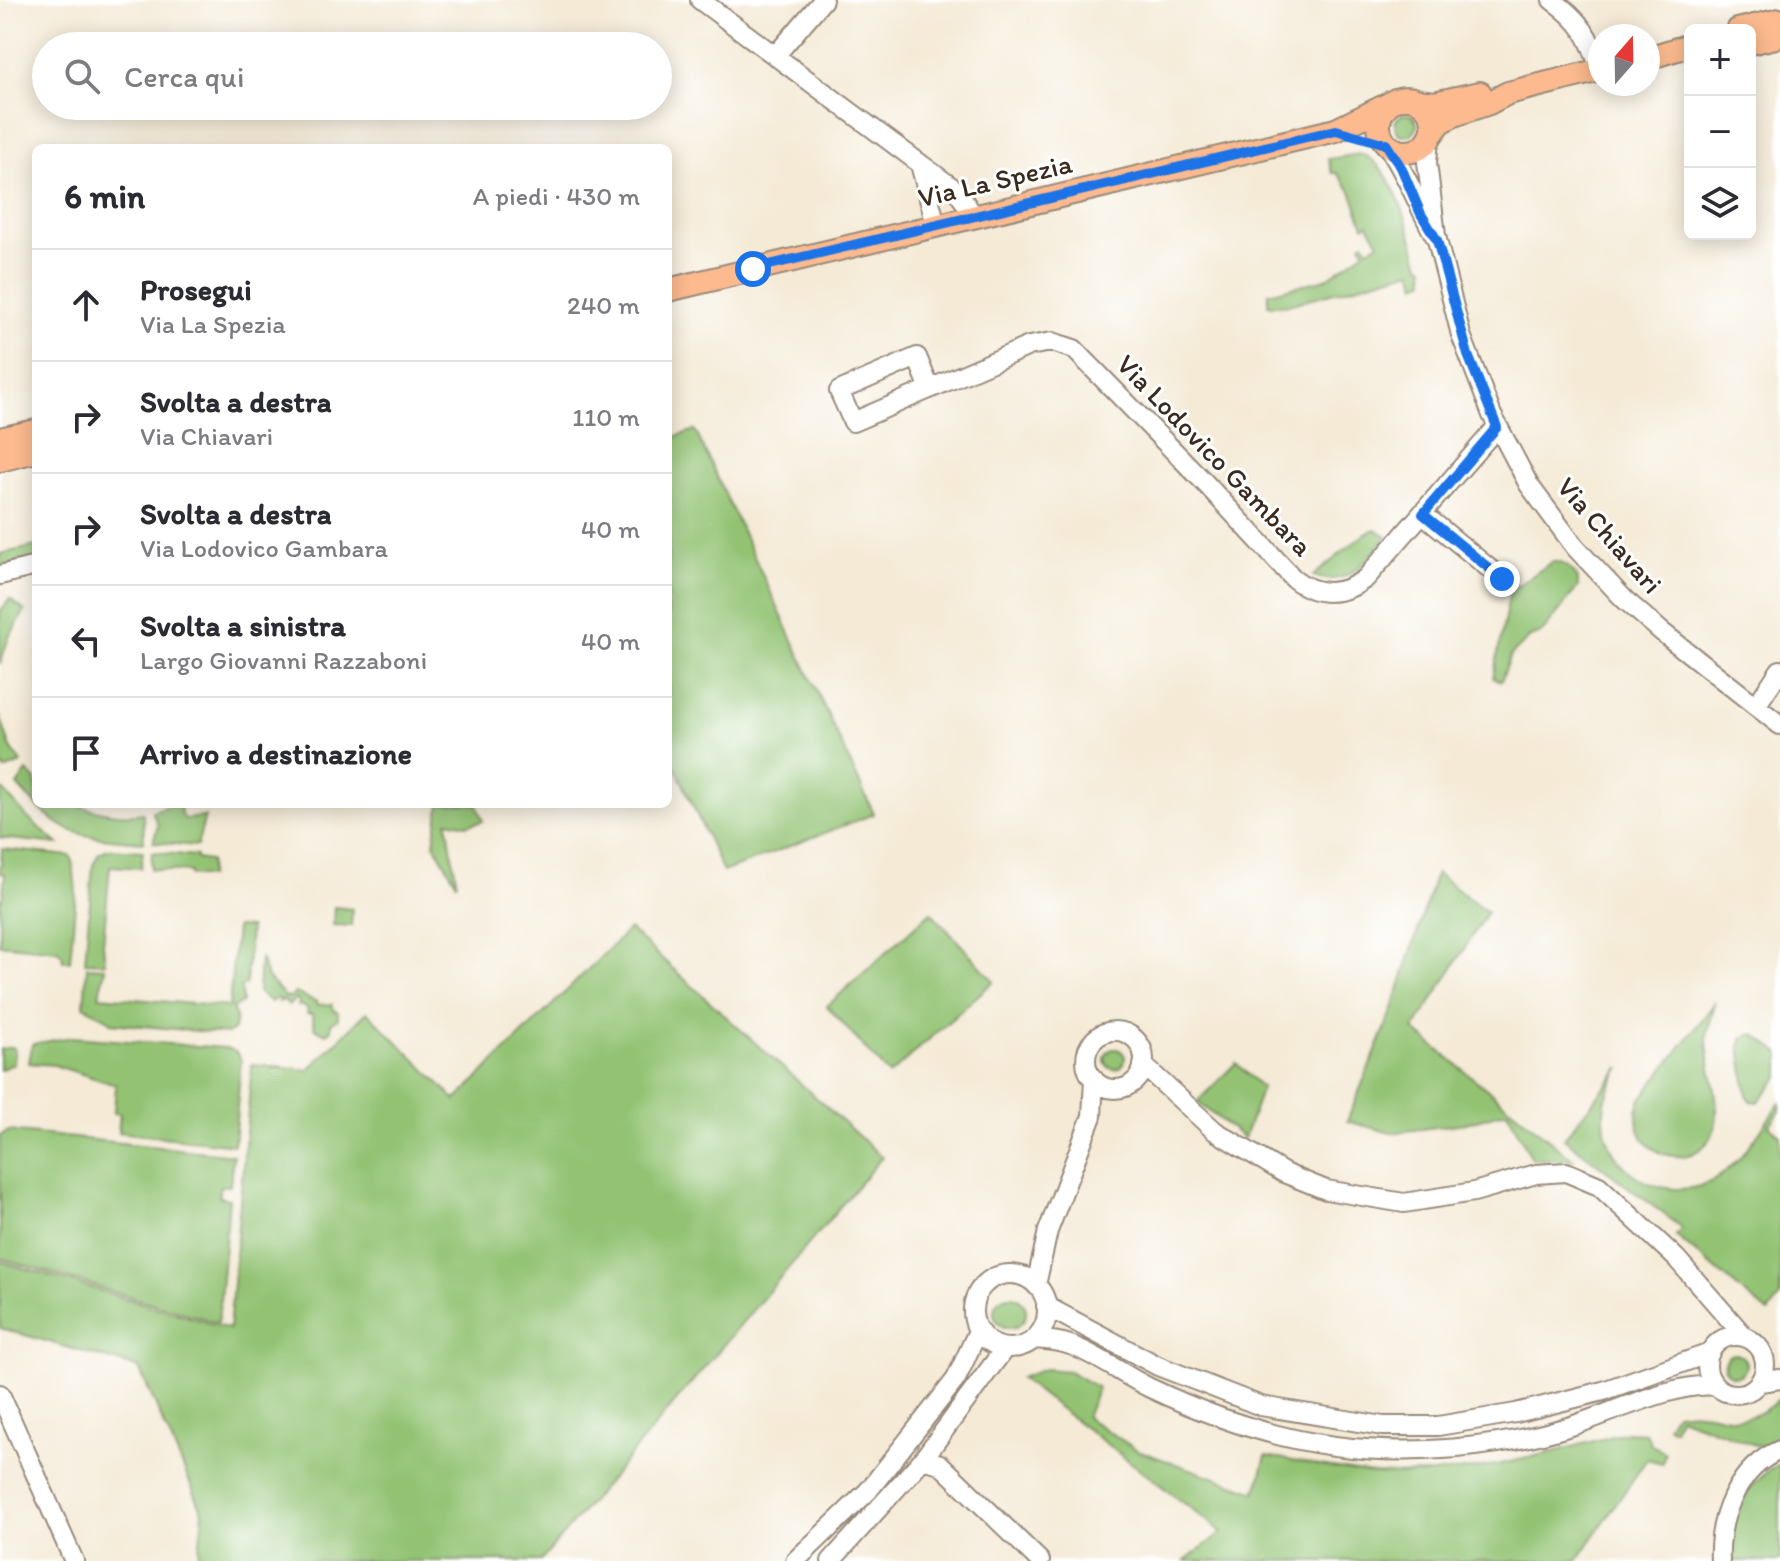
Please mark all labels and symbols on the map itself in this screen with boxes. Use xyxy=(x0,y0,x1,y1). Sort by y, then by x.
north arrow xyxy=(1588,24,1660,96)
street label: Via La Spezia xyxy=(915,146,1076,214)
route start xyxy=(735,251,771,287)
street label: Via Lodovico Gambara xyxy=(1110,347,1320,563)
street label: Via Chiavari xyxy=(1550,470,1670,600)
route end xyxy=(1484,561,1520,597)

